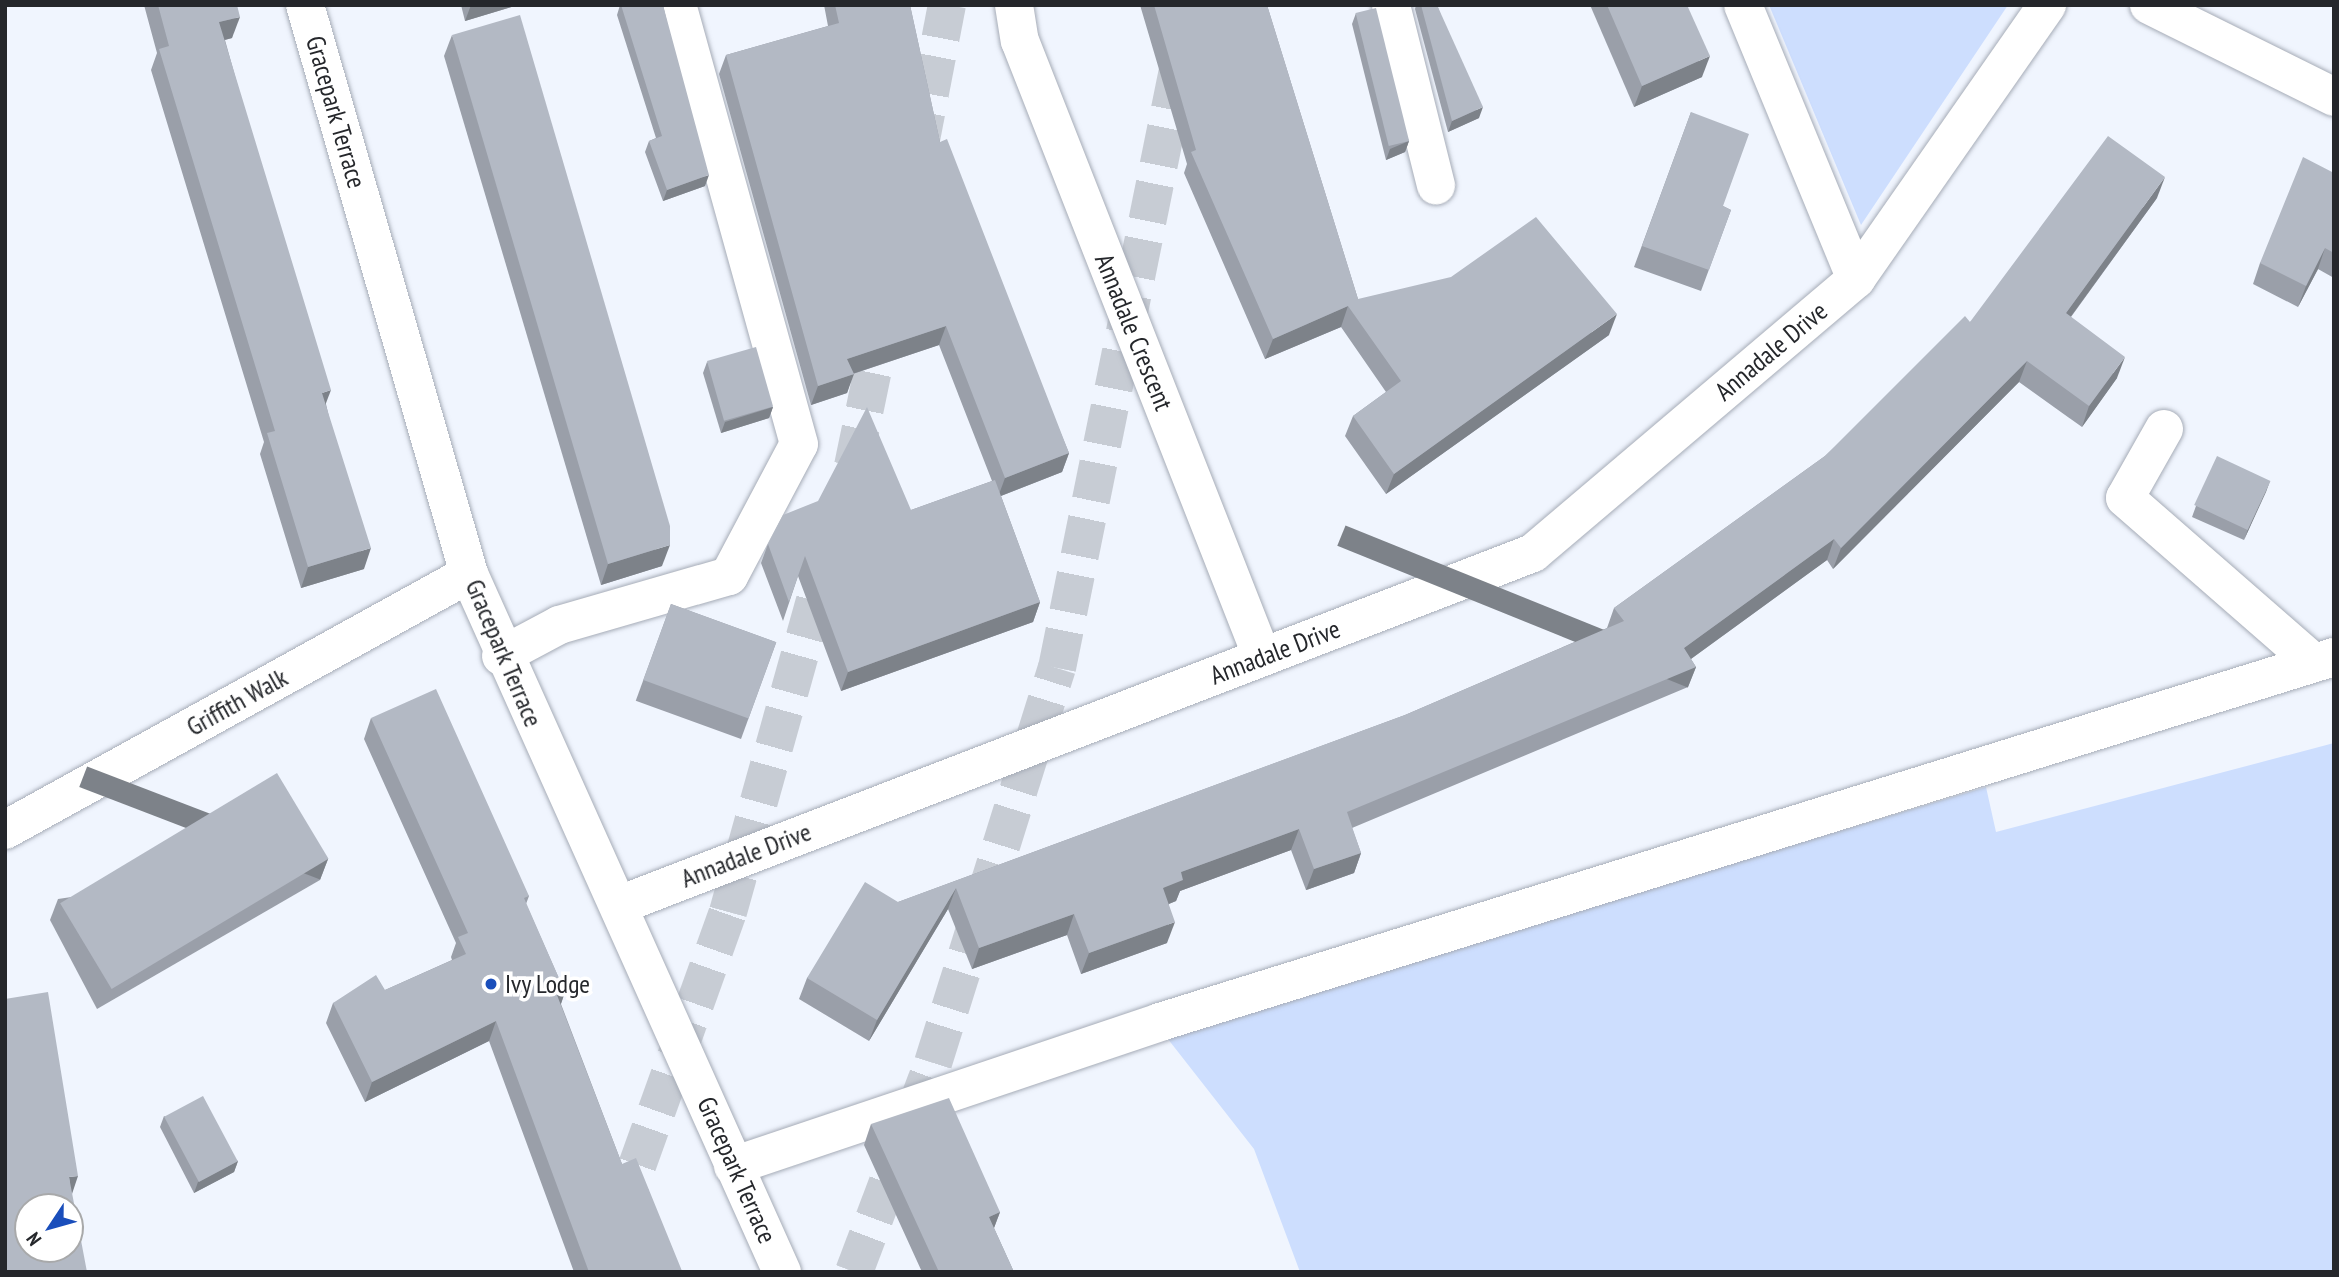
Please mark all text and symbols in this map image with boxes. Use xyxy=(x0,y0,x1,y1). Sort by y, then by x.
street label: Gracepark Terrace xyxy=(299,32,373,192)
street label: Annadale Crescent xyxy=(1088,249,1180,415)
street label: Annadale Drive xyxy=(1709,295,1833,407)
street label: Gracepark Terrace xyxy=(459,574,549,732)
street label: Annadale Drive xyxy=(1206,613,1344,691)
street label: Griffith Walk xyxy=(181,661,293,743)
street label: Annadale Drive xyxy=(677,816,815,894)
place label: Ivy Lodge xyxy=(505,968,591,1000)
marker: Ivy Lodge xyxy=(483,976,499,992)
street label: Gracepark Terrace xyxy=(691,1091,783,1249)
north arrow xyxy=(14,1193,84,1263)
text: N xyxy=(21,1228,46,1250)

